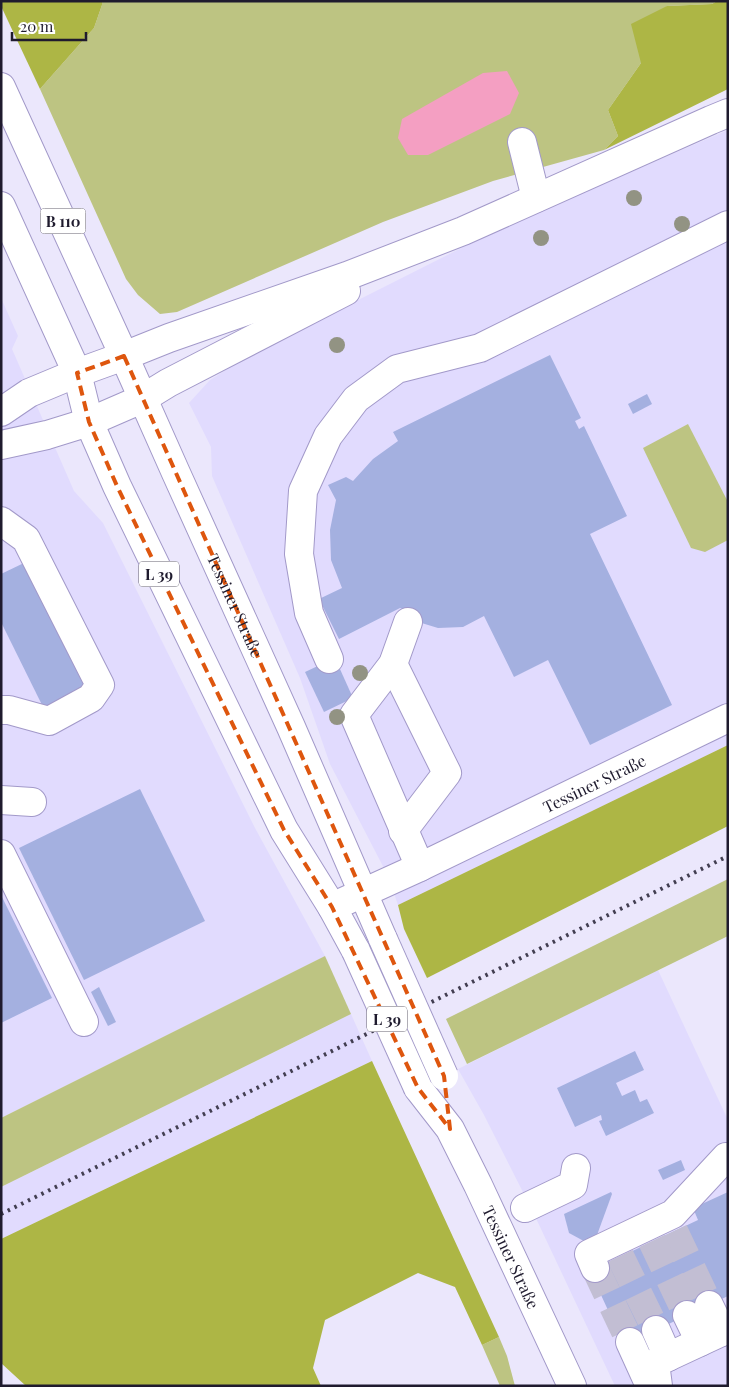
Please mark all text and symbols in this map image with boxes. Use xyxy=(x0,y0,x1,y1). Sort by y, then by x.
scale bar xyxy=(12,10,86,42)
text: 20 m xyxy=(20,16,54,36)
road number: B 110 xyxy=(40,208,86,234)
street label: Tessiner Straße xyxy=(203,550,268,660)
road number: L 39 xyxy=(139,562,179,586)
street label: Tessiner Straße xyxy=(539,749,649,817)
road number: L 39 xyxy=(367,1006,407,1032)
street label: Tessiner Straße xyxy=(478,1202,545,1312)

